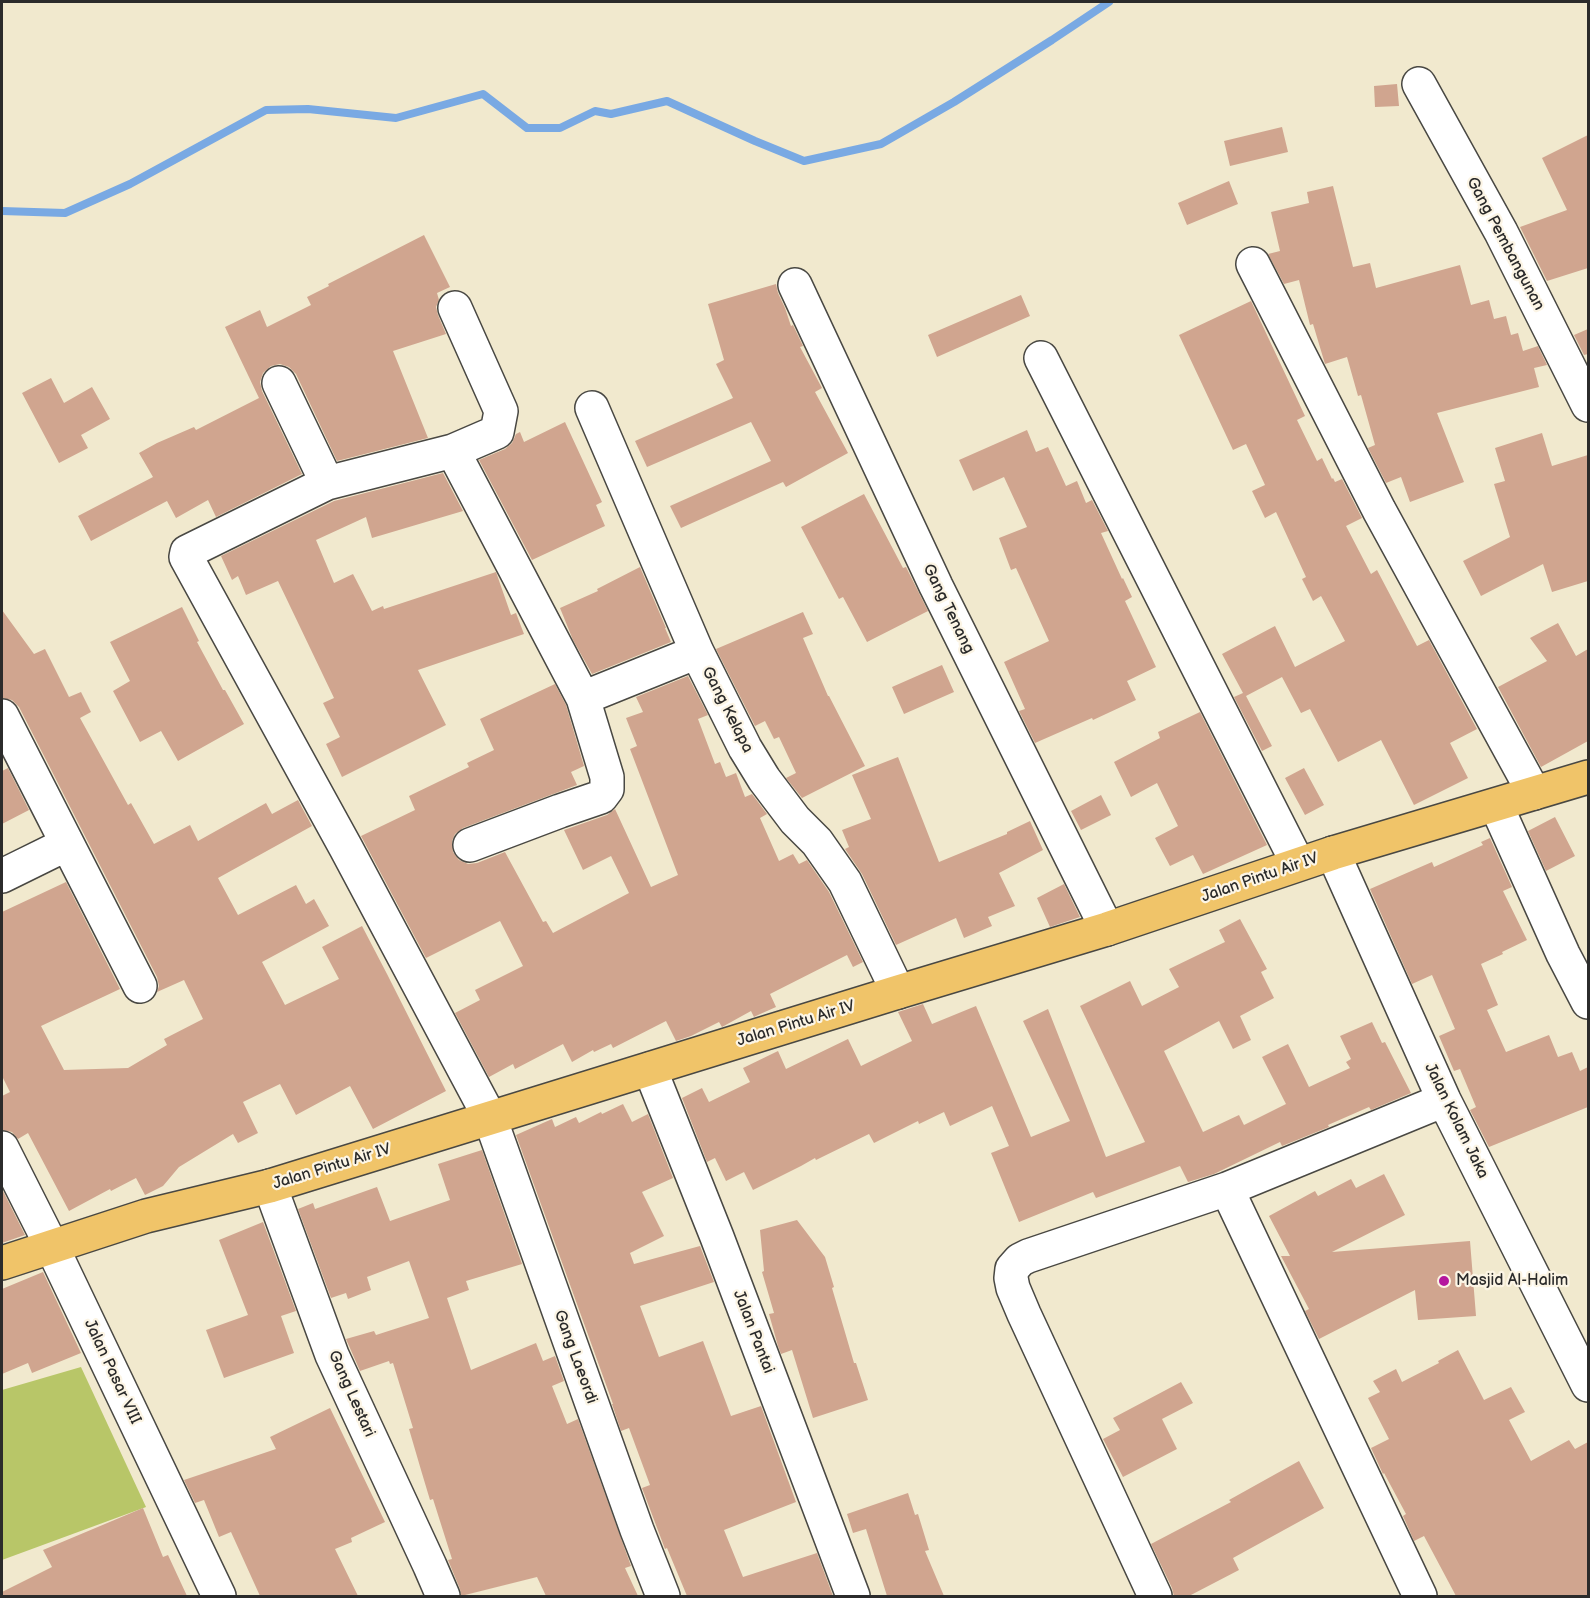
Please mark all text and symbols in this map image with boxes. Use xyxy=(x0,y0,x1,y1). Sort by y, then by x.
street label: Gang Pembangunan xyxy=(1462,174,1548,314)
street label: Gang Tenang xyxy=(918,561,978,657)
street label: Gang Kelapa xyxy=(697,664,757,756)
street label: Jalan Pintu Air IV xyxy=(1199,849,1321,907)
street label: Jalan Pintu Air IV xyxy=(735,997,857,1051)
street label: Jalan Kolam Jaka xyxy=(1420,1060,1492,1182)
street label: Jalan Pintu Air IV xyxy=(271,1140,393,1194)
place label: Masjid Al-Halim xyxy=(1456,1271,1568,1291)
marker: Masjid Al-Halim xyxy=(1437,1274,1451,1288)
street label: Jalan Pantai xyxy=(728,1288,778,1376)
street label: Gang Laeordi xyxy=(549,1308,601,1406)
street label: Jalan Pasar VIII xyxy=(79,1317,145,1427)
street label: Gang Lestari xyxy=(323,1348,379,1440)

